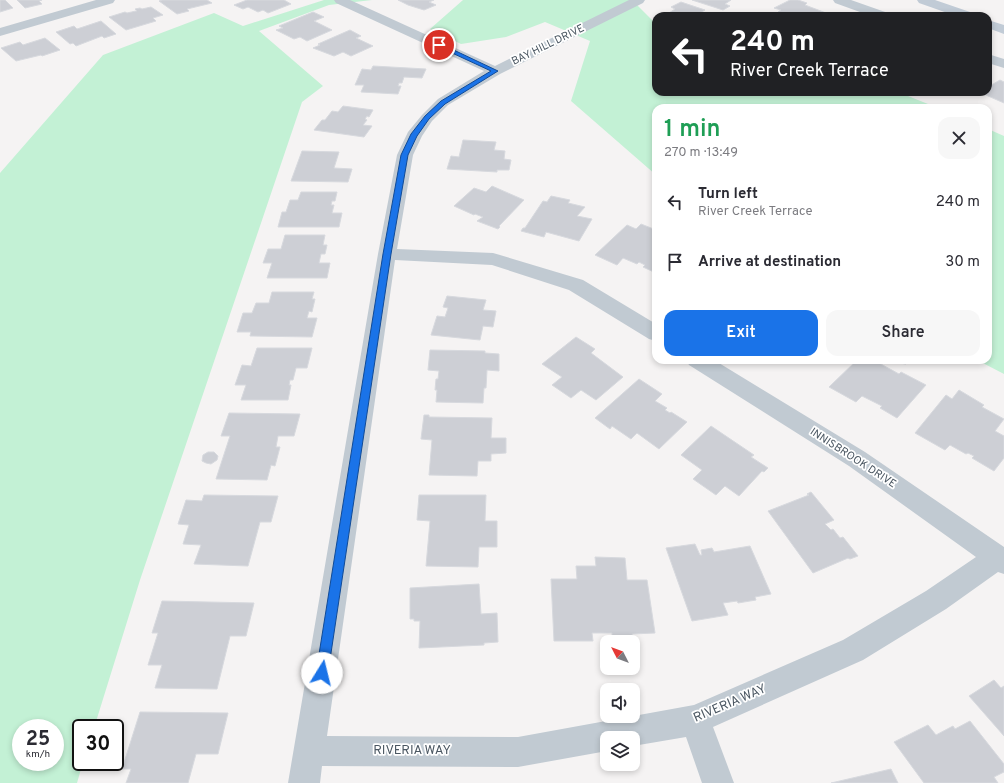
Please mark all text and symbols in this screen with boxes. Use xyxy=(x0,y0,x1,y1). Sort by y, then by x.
street label: BAY HILL DRIVE xyxy=(509,21,587,69)
text: 240 m xyxy=(730,25,815,61)
pin xyxy=(422,28,456,62)
icon: left xyxy=(664,28,716,80)
icon: arrive xyxy=(428,34,450,56)
text: River Creek Terrace xyxy=(730,60,889,83)
text: 1 min xyxy=(664,115,721,145)
button: close xyxy=(938,117,980,159)
text: 270 m · 13:49 xyxy=(664,145,738,161)
text: Turn left xyxy=(698,185,758,204)
icon: left xyxy=(664,191,686,213)
text: 240 m xyxy=(936,193,980,212)
text: River Creek Terrace xyxy=(698,204,813,220)
icon: arrive xyxy=(664,251,686,273)
text: Arrive at destination xyxy=(698,253,841,272)
text: 30 m xyxy=(945,253,980,272)
button: Exit xyxy=(664,310,818,356)
button: Share xyxy=(826,310,980,356)
street label: INNISBROOK DRIVE xyxy=(807,425,899,491)
north arrow xyxy=(600,635,640,675)
map controls xyxy=(600,635,640,771)
position arrow xyxy=(301,652,343,694)
street label: RIVERIA WAY xyxy=(691,681,769,727)
button: sound xyxy=(600,683,640,723)
speed limit sign: 30 xyxy=(72,719,124,771)
text: 25 xyxy=(26,727,50,753)
button: layers xyxy=(600,731,640,771)
street label: RIVERIA WAY xyxy=(373,743,451,759)
text: km/h xyxy=(26,748,50,761)

